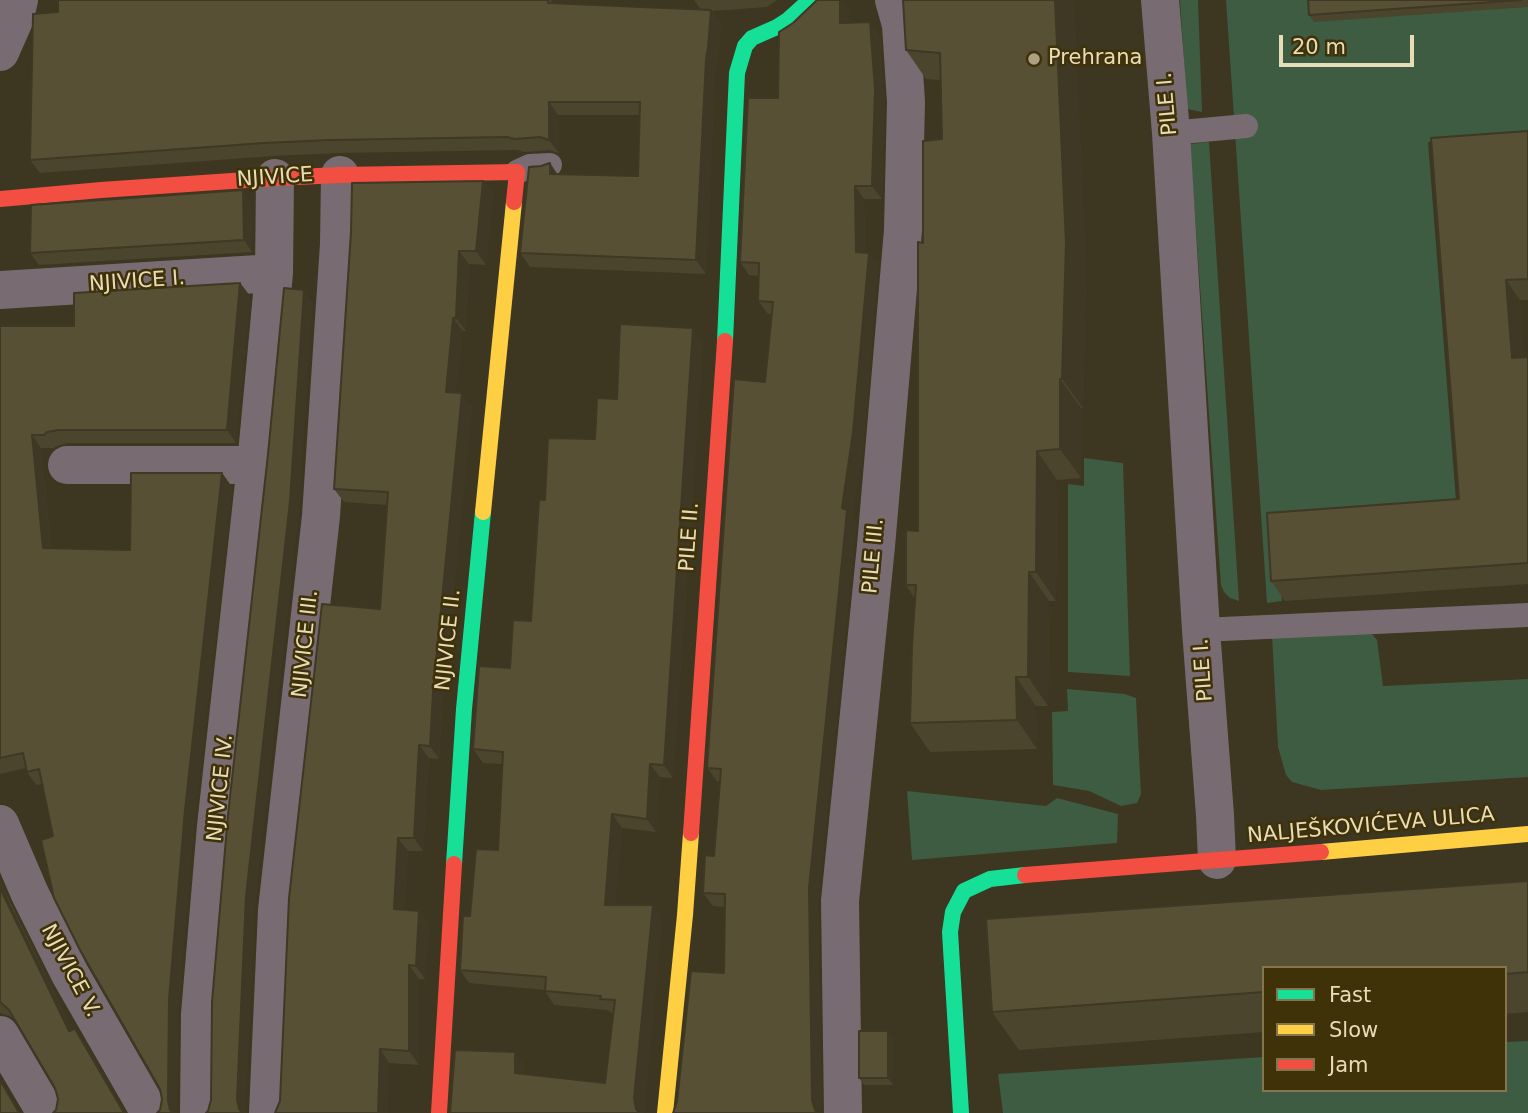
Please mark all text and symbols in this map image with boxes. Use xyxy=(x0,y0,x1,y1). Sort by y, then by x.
scale bar xyxy=(1283,21,1418,65)
text: 20 m xyxy=(1292,35,1346,59)
place label: Prehrana xyxy=(1048,46,1142,72)
marker: Prehrana xyxy=(1026,51,1042,67)
street label: PILE I. xyxy=(1153,71,1183,137)
street label: NJIVICE xyxy=(236,163,314,193)
street label: NJIVICE I. xyxy=(88,266,186,298)
street label: PILE II. xyxy=(675,501,705,573)
street label: PILE III. xyxy=(858,517,890,595)
street label: NJIVICE II. xyxy=(431,588,467,692)
street label: NJIVICE III. xyxy=(288,589,324,699)
street label: PILE I. xyxy=(1189,638,1219,702)
street label: NJIVICE IV. xyxy=(203,733,239,843)
street label: NALJEŠKOVIĆEVA ULICA xyxy=(1246,803,1496,849)
street label: NJIVICE V. xyxy=(35,920,105,1022)
legend xyxy=(1262,966,1507,1092)
text: Fast xyxy=(1329,983,1371,1007)
text: Slow xyxy=(1329,1018,1378,1042)
text: Jam xyxy=(1329,1053,1369,1077)

